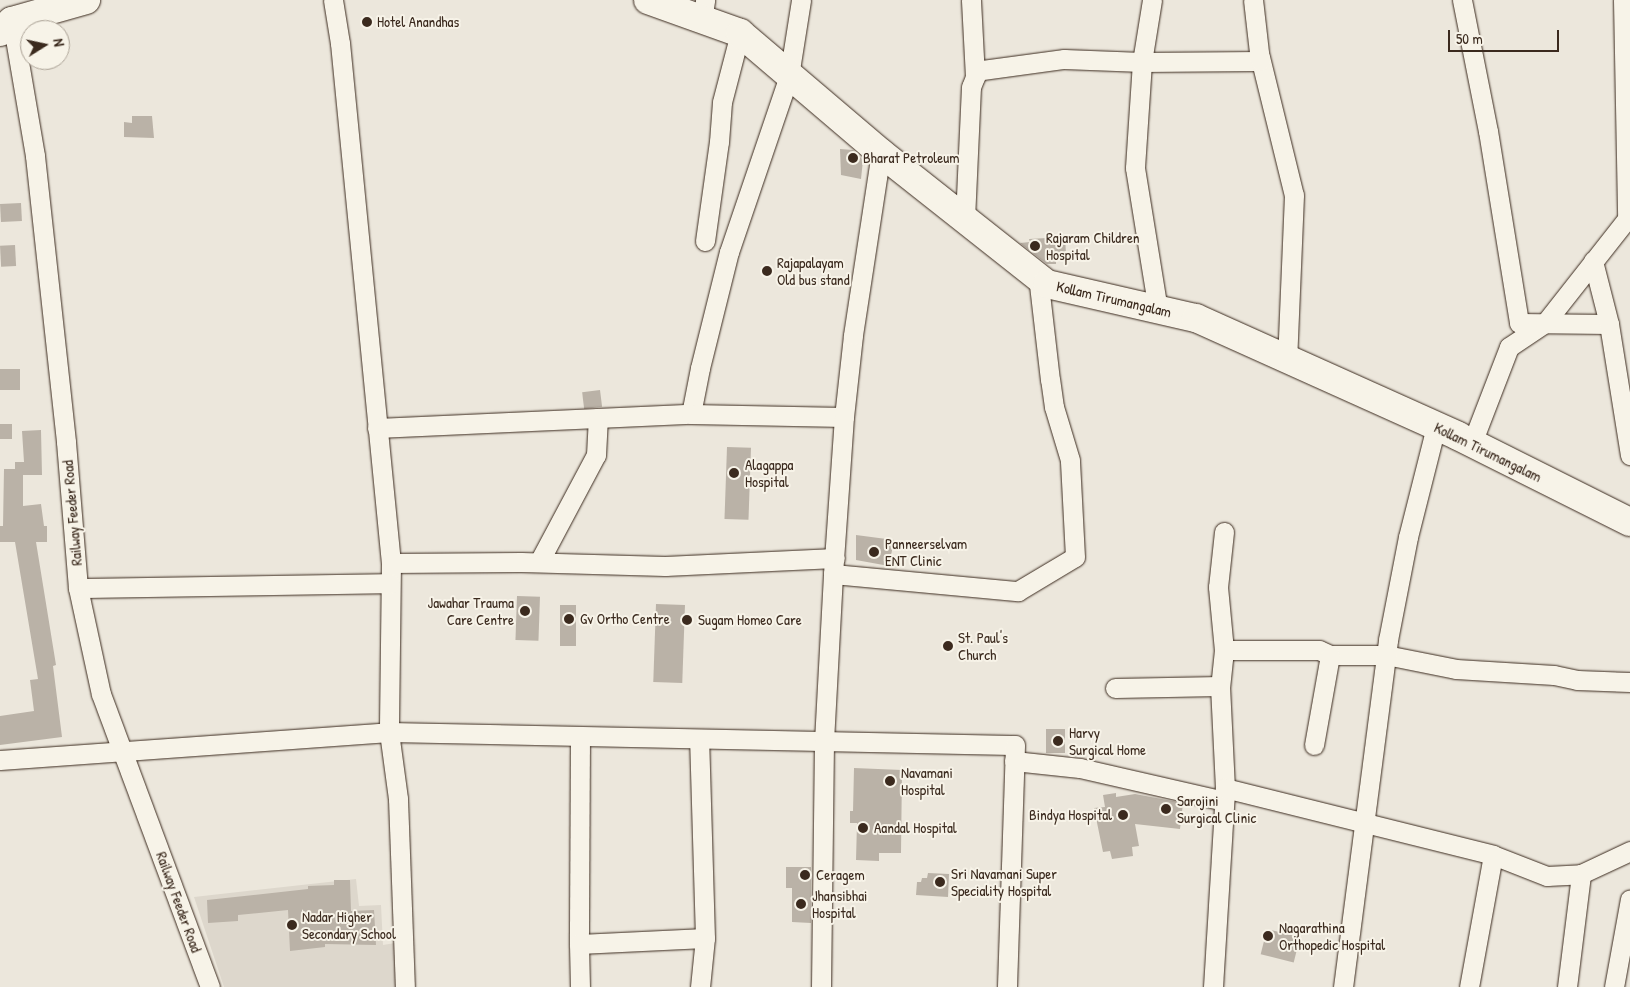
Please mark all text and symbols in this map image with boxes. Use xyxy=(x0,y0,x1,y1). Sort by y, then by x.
place label: Hotel Anandhas xyxy=(377,13,459,31)
marker: Hotel Anandhas xyxy=(361,16,373,28)
north arrow xyxy=(20,20,70,70)
scale bar xyxy=(1450,20,1561,52)
text: 50 m xyxy=(1456,28,1483,49)
text: N xyxy=(49,37,69,48)
place label: Bharat Petroleum xyxy=(863,149,959,167)
marker: Bharat Petroleum xyxy=(847,152,859,164)
place label: Rajaram Children Hospital xyxy=(1046,228,1140,263)
marker: Rajaram Children Hospital xyxy=(1028,239,1042,253)
place label: Rajapalayam Old bus stand xyxy=(777,253,849,288)
marker: Rajapalayam Old bus stand xyxy=(761,265,773,277)
street label: Kollam Tirumangalam xyxy=(1055,277,1173,321)
street label: Kollam Tirumangalam xyxy=(1431,418,1545,486)
place label: Alagappa Hospital xyxy=(745,455,793,490)
street label: Railway Feeder Road xyxy=(58,459,86,567)
marker: Alagappa Hospital xyxy=(727,466,741,480)
place label: Panneerselvam ENT Clinic xyxy=(885,534,967,569)
marker: Panneerselvam ENT Clinic xyxy=(867,545,881,559)
place label: Jawahar Trauma Care Centre xyxy=(428,593,514,628)
marker: Jawahar Trauma Care Centre xyxy=(518,604,532,618)
place label: Gv Ortho Centre xyxy=(580,610,670,628)
place label: Sugam Homeo Care xyxy=(698,611,802,629)
marker: Gv Ortho Centre xyxy=(562,612,576,626)
marker: Sugam Homeo Care xyxy=(680,613,694,627)
place label: St. Paul's Church xyxy=(958,628,1008,663)
marker: St. Paul's Church xyxy=(942,640,954,652)
place label: Harvy Surgical Home xyxy=(1069,723,1146,758)
marker: Harvy Surgical Home xyxy=(1051,734,1065,748)
place label: Navamani Hospital xyxy=(901,763,953,798)
marker: Navamani Hospital xyxy=(883,774,897,788)
place label: Sarojini Surgical Clinic xyxy=(1177,791,1256,826)
marker: Sarojini Surgical Clinic xyxy=(1159,802,1173,816)
place label: Bindya Hospital xyxy=(1029,806,1112,824)
marker: Bindya Hospital xyxy=(1116,808,1130,822)
place label: Aandal Hospital xyxy=(874,819,957,837)
marker: Aandal Hospital xyxy=(856,821,870,835)
street label: Railway Feeder Road xyxy=(152,849,206,955)
place label: Sri Navamani Super Speciality Hospital xyxy=(951,864,1057,899)
place label: Ceragem xyxy=(816,866,865,884)
marker: Ceragem xyxy=(798,868,812,882)
marker: Sri Navamani Super Speciality Hospital xyxy=(933,875,947,889)
place label: Jhansibhai Hospital xyxy=(812,886,867,921)
marker: Jhansibhai Hospital xyxy=(794,897,808,911)
place label: Nadar Higher Secondary School xyxy=(302,907,396,942)
place label: Nagarathina Orthopedic Hospital xyxy=(1279,918,1385,953)
marker: Nadar Higher Secondary School xyxy=(286,919,298,931)
marker: Nagarathina Orthopedic Hospital xyxy=(1261,929,1275,943)

